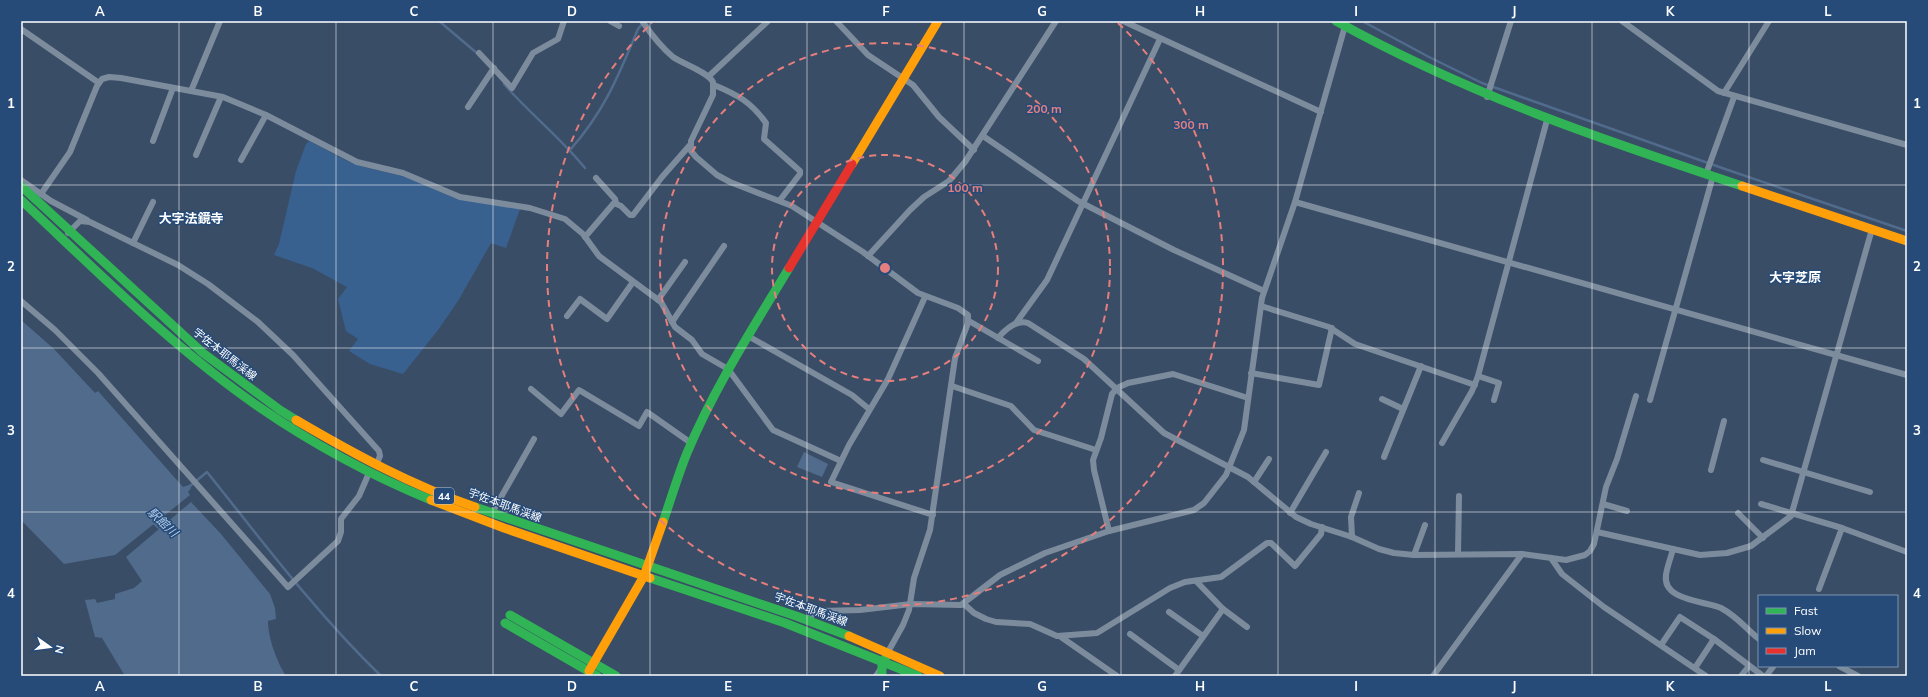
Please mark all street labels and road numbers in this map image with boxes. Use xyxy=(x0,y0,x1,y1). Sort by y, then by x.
street label: 宇佐本耶馬渓線 xyxy=(190,325,260,383)
street label: 宇佐本耶馬渓線 xyxy=(466,485,544,525)
road number: 44 xyxy=(434,488,454,504)
street label: 宇佐本耶馬渓線 xyxy=(772,589,850,629)

